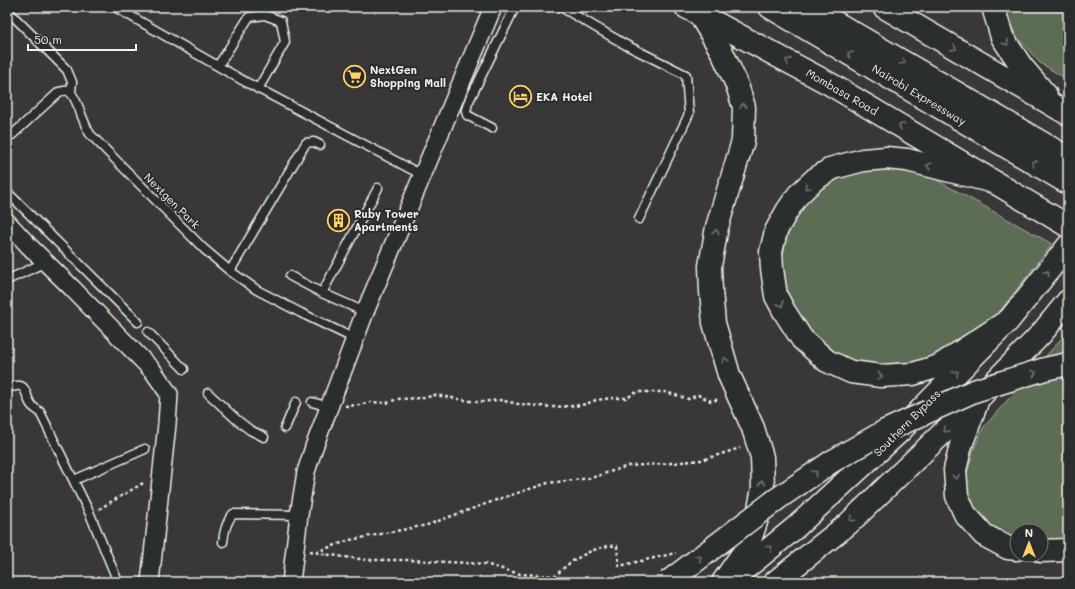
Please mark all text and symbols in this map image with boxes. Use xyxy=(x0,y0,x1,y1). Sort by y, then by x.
scale bar xyxy=(28,26,136,52)
text: 50 m xyxy=(34,31,62,47)
one-way arrow xyxy=(1002,39,1009,46)
one-way arrow xyxy=(950,43,957,50)
one-way arrow xyxy=(847,52,854,59)
one-way arrow xyxy=(899,57,906,65)
one-way arrow xyxy=(785,59,792,66)
street label: Nairobi Expressway xyxy=(869,61,969,129)
place label: NextGen Shopping Mall xyxy=(370,62,446,90)
supermarket icon: NextGen Shopping Mall xyxy=(342,63,368,89)
street label: Mombasa Road xyxy=(803,65,881,118)
hotel icon: EKA Hotel xyxy=(508,84,534,110)
place label: EKA Hotel xyxy=(536,89,592,104)
one-way arrow xyxy=(739,103,748,109)
one-way arrow xyxy=(898,123,905,131)
one-way arrow xyxy=(1031,161,1039,168)
one-way arrow xyxy=(926,162,933,171)
street label: Nextgen Park xyxy=(141,169,204,232)
one-way arrow xyxy=(804,182,812,189)
place label: Ruby Tower Apartments xyxy=(354,206,419,234)
building icon: Ruby Tower Apartments xyxy=(325,207,351,233)
one-way arrow xyxy=(711,229,720,235)
one-way arrow xyxy=(1042,271,1049,278)
one-way arrow xyxy=(776,300,783,308)
one-way arrow xyxy=(721,356,730,363)
one-way arrow xyxy=(1030,369,1037,378)
one-way arrow xyxy=(952,370,959,378)
one-way arrow xyxy=(877,371,884,380)
street label: Southern Bypass xyxy=(870,386,943,459)
one-way arrow xyxy=(943,425,951,432)
one-way arrow xyxy=(811,470,818,478)
one-way arrow xyxy=(951,474,960,480)
one-way arrow xyxy=(758,480,766,486)
one-way arrow xyxy=(849,514,857,522)
north arrow xyxy=(1009,523,1049,563)
text: N xyxy=(1025,525,1033,540)
one-way arrow xyxy=(765,546,773,553)
one-way arrow xyxy=(694,556,701,563)

